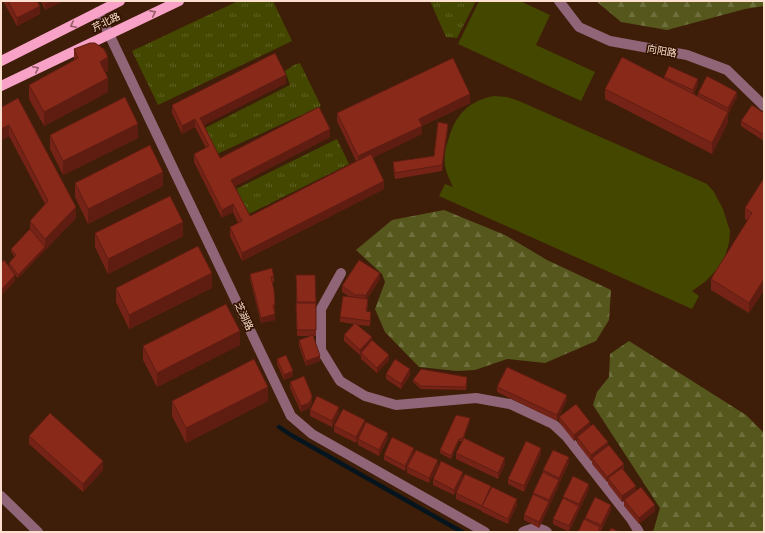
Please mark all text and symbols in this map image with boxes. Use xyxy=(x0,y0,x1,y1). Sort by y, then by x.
street label: 芹北路 xyxy=(90,10,122,34)
one-way arrow xyxy=(149,10,157,18)
one-way arrow xyxy=(70,20,77,28)
street label: 向阳路 xyxy=(646,43,678,59)
one-way arrow xyxy=(32,66,39,74)
street label: 芝湖路 xyxy=(233,300,255,332)

